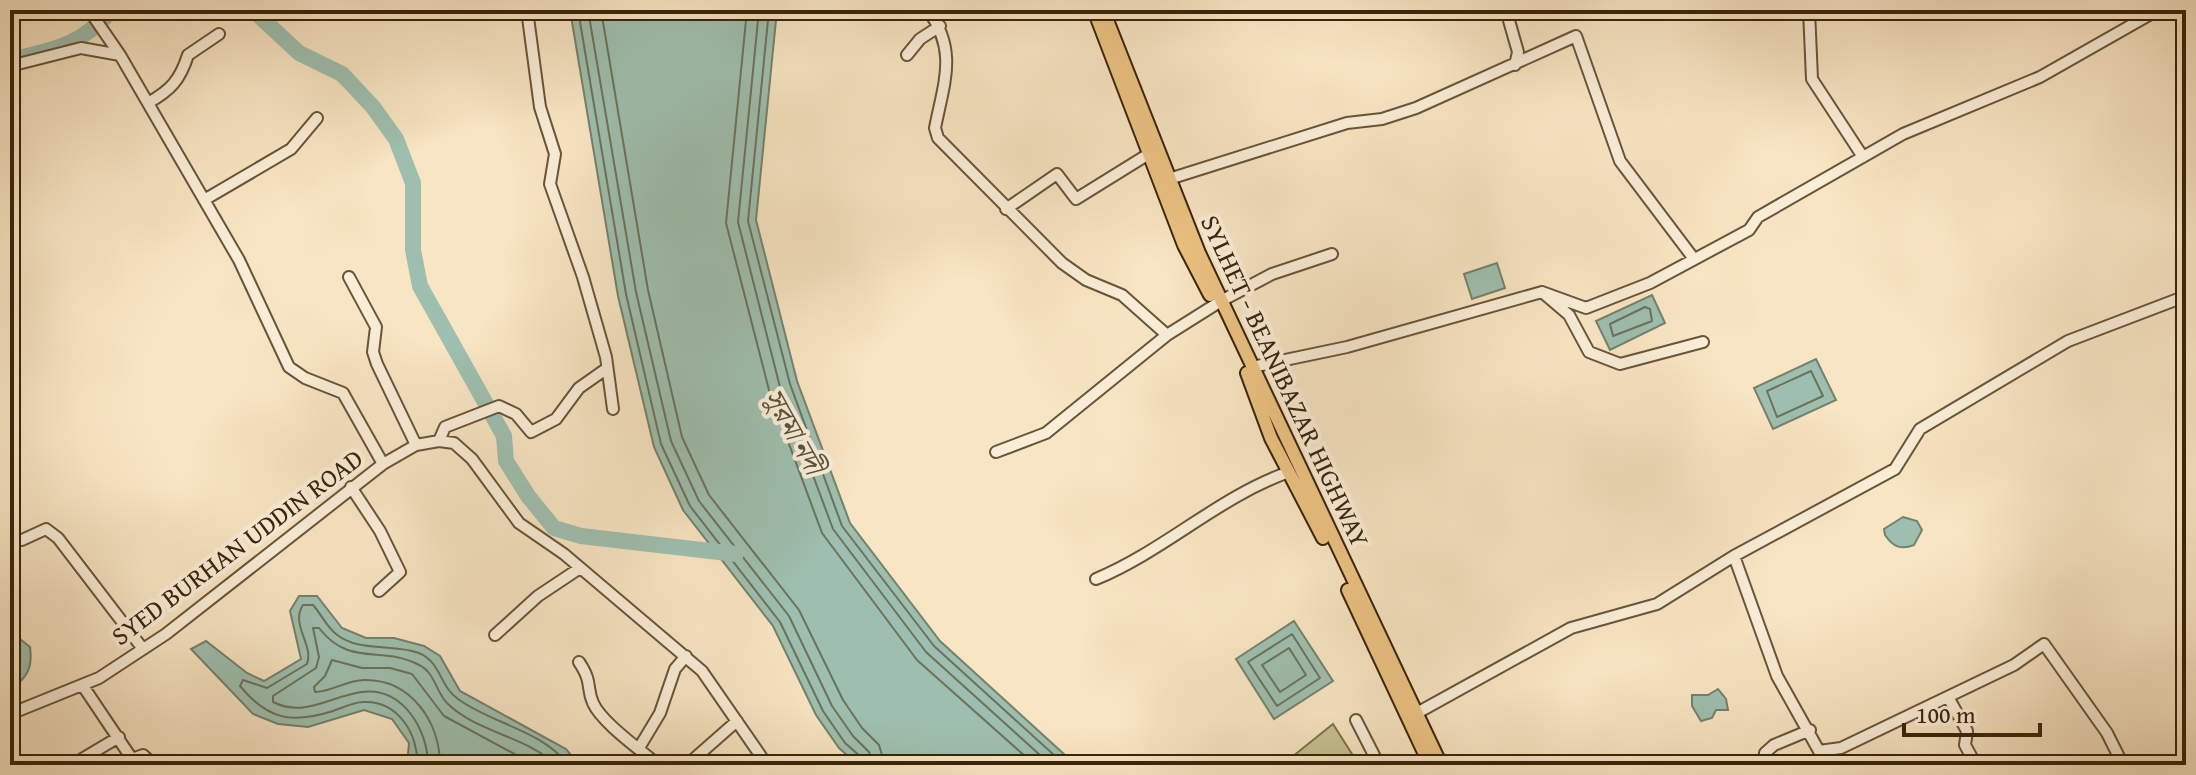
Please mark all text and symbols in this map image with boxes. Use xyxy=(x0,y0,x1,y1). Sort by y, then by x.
street label: SYLHET - BEANIBAZAR HIGHWAY xyxy=(1191,208,1380,554)
water label: সুরমা নদী xyxy=(754,381,836,484)
street label: SYED BURHAN UDDIN ROAD xyxy=(103,439,371,654)
scale bar xyxy=(1904,687,2040,737)
text: 100 m xyxy=(1916,697,1976,732)

